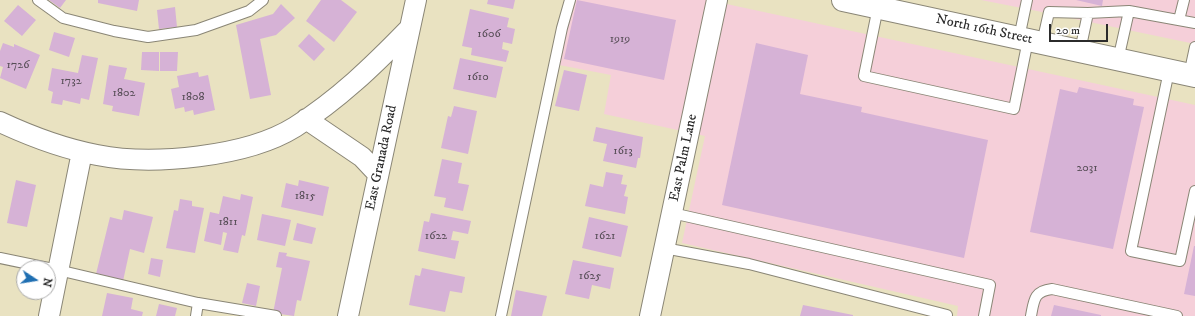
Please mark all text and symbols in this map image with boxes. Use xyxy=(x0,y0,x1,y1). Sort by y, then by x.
street label: North 16th Street xyxy=(934,12,1034,48)
scale bar xyxy=(1051,16,1110,42)
text: 20 m xyxy=(1056,23,1080,38)
house number: 1606 xyxy=(477,28,501,42)
house number: 1919 xyxy=(610,33,630,47)
house number: 1726 xyxy=(7,59,29,73)
house number: 1610 xyxy=(467,71,489,85)
house number: 1732 xyxy=(60,75,82,89)
house number: 1802 xyxy=(113,87,135,101)
house number: 1808 xyxy=(182,91,204,105)
street label: East Granada Road xyxy=(363,104,401,212)
street label: East Palm Lane xyxy=(667,113,701,203)
house number: 1613 xyxy=(613,145,633,159)
house number: 2031 xyxy=(1076,162,1098,176)
house number: 1815 xyxy=(295,190,315,204)
house number: 1811 xyxy=(218,216,238,230)
house number: 1622 xyxy=(425,230,447,244)
house number: 1621 xyxy=(595,230,615,244)
north arrow xyxy=(16,260,56,300)
house number: 1625 xyxy=(579,270,601,284)
text: N xyxy=(39,276,55,288)

